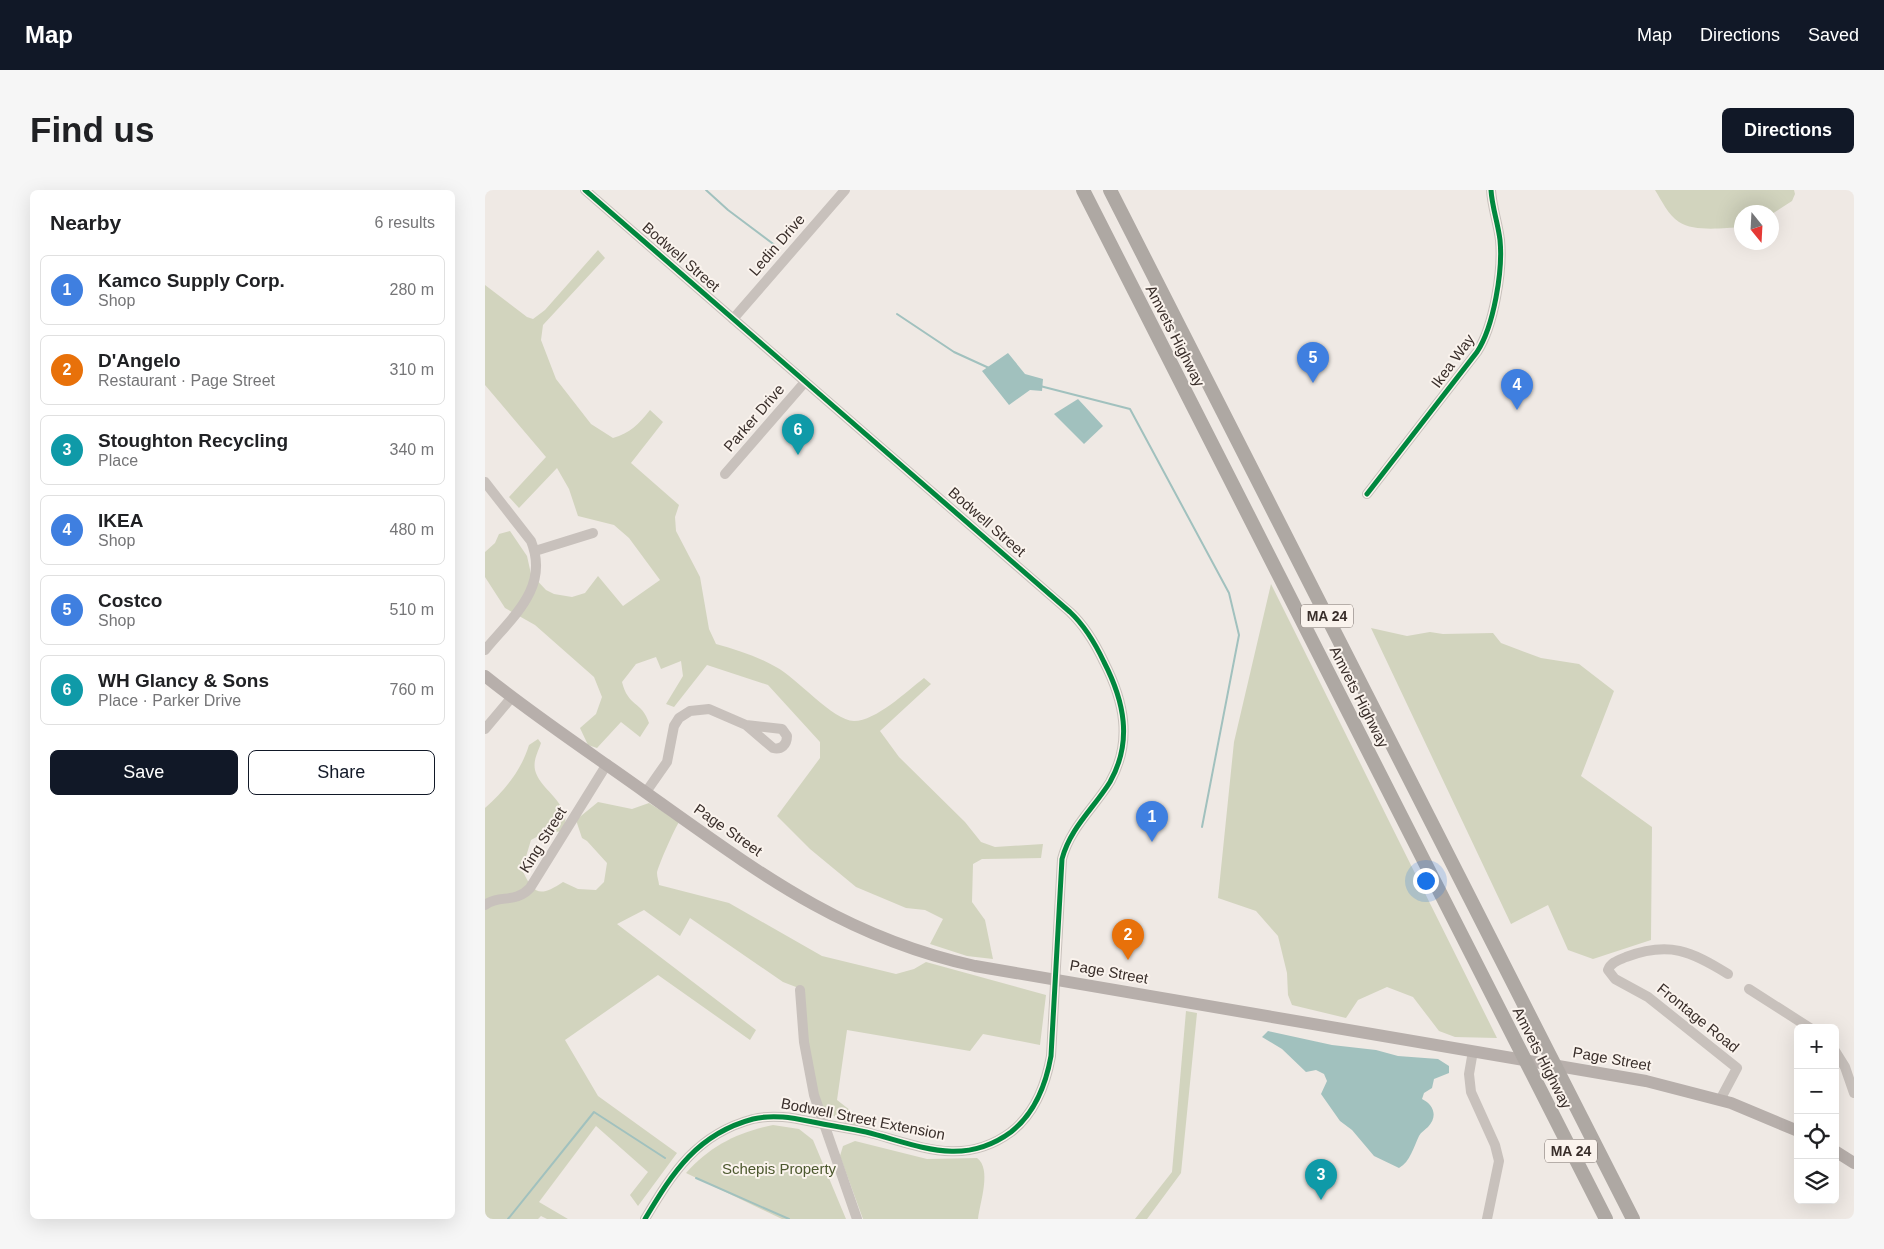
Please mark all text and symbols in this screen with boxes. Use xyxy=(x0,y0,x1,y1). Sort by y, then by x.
text: Map xyxy=(25,21,73,48)
text: Map xyxy=(1637,25,1672,45)
text: Directions xyxy=(1700,25,1780,45)
text: Saved xyxy=(1808,25,1859,45)
button: Directions xyxy=(1722,108,1854,153)
text: Find us xyxy=(30,110,154,149)
north arrow xyxy=(1734,205,1779,250)
street label: Ledin Drive xyxy=(745,210,808,279)
text: Nearby xyxy=(50,211,121,234)
text: 6 results xyxy=(375,214,435,231)
street label: Bodwell Street xyxy=(639,218,724,295)
text: Kamco Supply Corp. xyxy=(98,270,285,291)
text: 1 xyxy=(63,281,71,298)
text: 280 m xyxy=(390,281,434,298)
street label: Amvets Highway xyxy=(1143,282,1209,390)
text: Shop xyxy=(98,292,135,309)
street label: Ikea Way xyxy=(1428,330,1478,391)
pin: 5 xyxy=(1297,342,1329,383)
text: D'Angelo xyxy=(98,350,181,371)
text: 2 xyxy=(63,361,71,378)
text: 310 m xyxy=(390,361,434,378)
pin: 4 xyxy=(1501,369,1533,410)
text: Restaurant · Page Street xyxy=(98,372,275,389)
street label: Parker Drive xyxy=(720,381,787,455)
pin: 6 xyxy=(782,414,814,455)
text: Stoughton Recycling xyxy=(98,430,288,451)
text: 3 xyxy=(63,441,71,458)
text: 340 m xyxy=(390,441,434,458)
text: Place xyxy=(98,452,138,469)
street label: Bodwell Street xyxy=(945,483,1030,560)
text: IKEA xyxy=(98,510,143,531)
text: 4 xyxy=(63,521,71,538)
text: 480 m xyxy=(390,521,434,538)
text: Shop xyxy=(98,532,135,549)
text: Costco xyxy=(98,590,162,611)
text: 5 xyxy=(63,601,71,618)
text: 510 m xyxy=(390,601,434,618)
road number: MA 24 xyxy=(1301,604,1353,628)
text: Shop xyxy=(98,612,135,629)
street label: Amvets Highway xyxy=(1327,643,1393,751)
text: WH Glancy & Sons xyxy=(98,670,269,691)
text: 6 xyxy=(63,681,71,698)
text: 760 m xyxy=(390,681,434,698)
text: Place · Parker Drive xyxy=(98,692,241,709)
button: Save xyxy=(50,750,238,795)
button: Share xyxy=(248,750,435,795)
street label: Page Street xyxy=(691,800,766,860)
pin: 1 xyxy=(1136,801,1168,842)
street label: King Street xyxy=(516,803,570,876)
your location xyxy=(1413,868,1439,894)
pin: 2 xyxy=(1112,919,1144,960)
street label: Page Street xyxy=(1069,956,1150,987)
street label: Frontage Road xyxy=(1654,980,1743,1056)
street label: Amvets Highway xyxy=(1510,1004,1576,1112)
map controls xyxy=(1794,1024,1839,1204)
button: + xyxy=(1794,1024,1839,1069)
street label: Page Street xyxy=(1572,1043,1653,1074)
button: − xyxy=(1794,1069,1839,1114)
street label: Bodwell Street Extension xyxy=(780,1094,947,1143)
button: locate xyxy=(1794,1114,1839,1159)
road number: MA 24 xyxy=(1545,1139,1597,1162)
pin: 3 xyxy=(1305,1159,1337,1200)
button: layers xyxy=(1794,1159,1839,1204)
park label: Schepis Property xyxy=(722,1160,837,1177)

